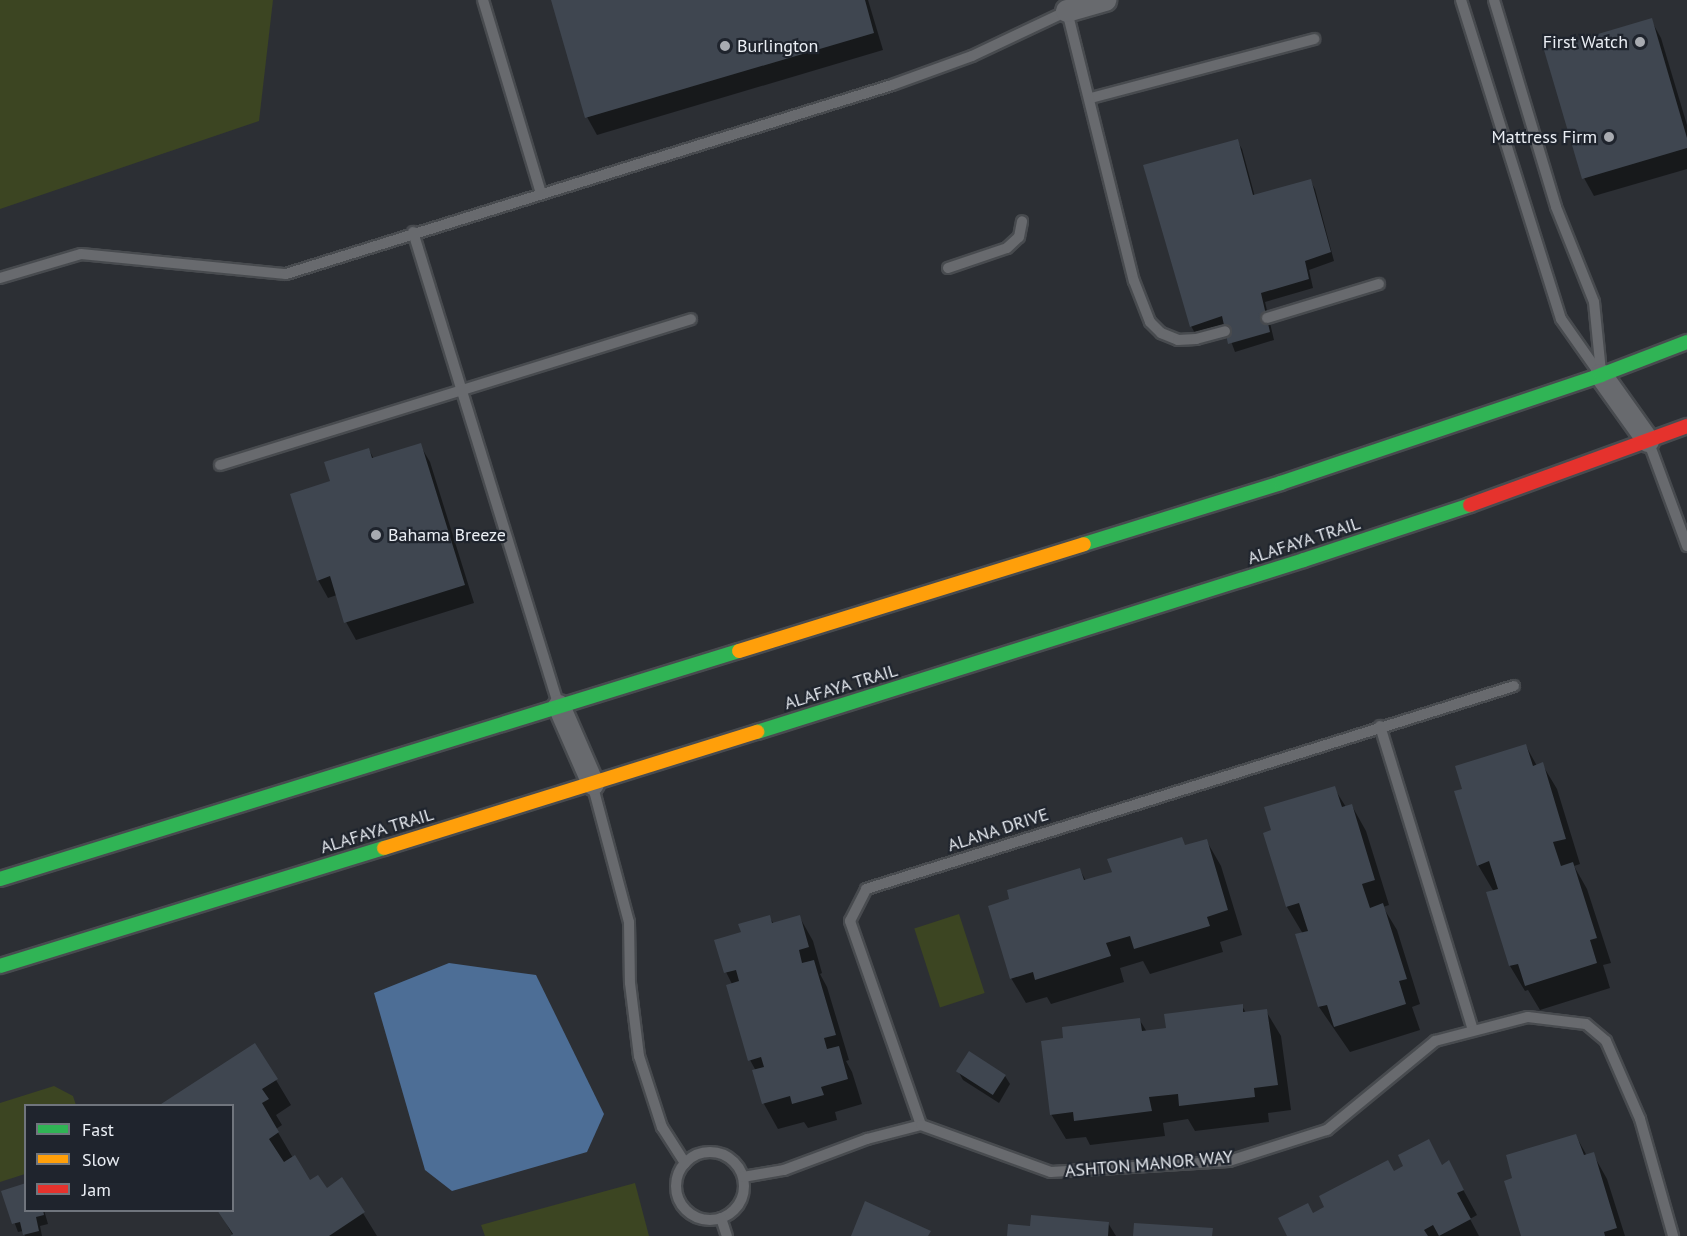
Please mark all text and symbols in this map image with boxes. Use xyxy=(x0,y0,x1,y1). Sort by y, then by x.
place label: First Watch xyxy=(1542,31,1628,53)
place label: Burlington xyxy=(737,35,818,57)
marker: First Watch xyxy=(1633,35,1647,49)
marker: Burlington xyxy=(718,39,732,53)
place label: Mattress Firm xyxy=(1492,126,1597,148)
marker: Mattress Firm xyxy=(1602,130,1616,144)
street label: ALAFAYA TRAIL xyxy=(1244,512,1364,570)
place label: Bahama Breeze xyxy=(388,524,506,546)
marker: Bahama Breeze xyxy=(369,528,383,542)
street label: ALAFAYA TRAIL xyxy=(781,659,901,715)
street label: ALAFAYA TRAIL xyxy=(317,803,437,859)
street label: ALANA DRIVE xyxy=(944,803,1052,857)
legend xyxy=(24,1104,234,1212)
text: Fast xyxy=(82,1118,114,1141)
street label: ASHTON MANOR WAY xyxy=(1064,1146,1234,1182)
text: Slow xyxy=(82,1148,120,1171)
text: Jam xyxy=(82,1178,111,1201)

